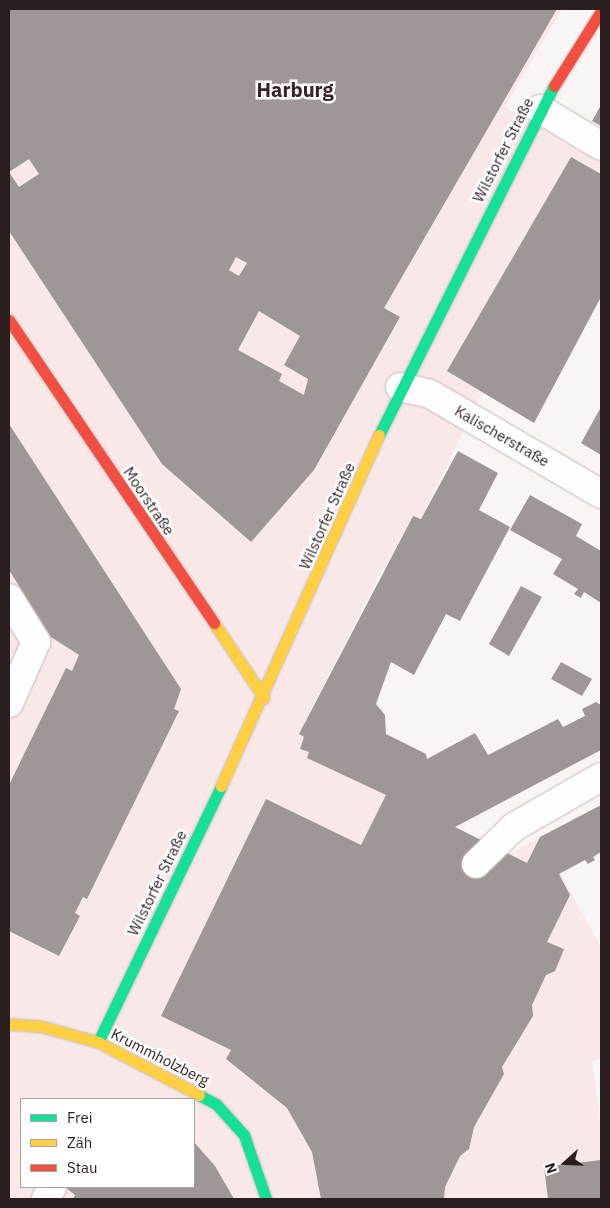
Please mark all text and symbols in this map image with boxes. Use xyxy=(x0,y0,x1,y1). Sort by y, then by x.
district label: Harburg xyxy=(257,77,333,101)
street label: Wilstorfer Straße xyxy=(469,95,537,205)
street label: Kalischerstraße xyxy=(452,402,552,470)
street label: Wilstorfer Straße xyxy=(295,460,359,572)
street label: Moorstraße xyxy=(120,464,178,538)
street label: Wilstorfer Straße xyxy=(124,827,190,939)
street label: Krummholzberg xyxy=(108,1025,212,1089)
legend xyxy=(20,1098,195,1188)
text: Frei xyxy=(67,1108,93,1127)
text: Zäh xyxy=(67,1133,92,1152)
north arrow xyxy=(540,1138,590,1188)
text: Stau xyxy=(67,1158,98,1177)
text: N xyxy=(541,1160,561,1176)

